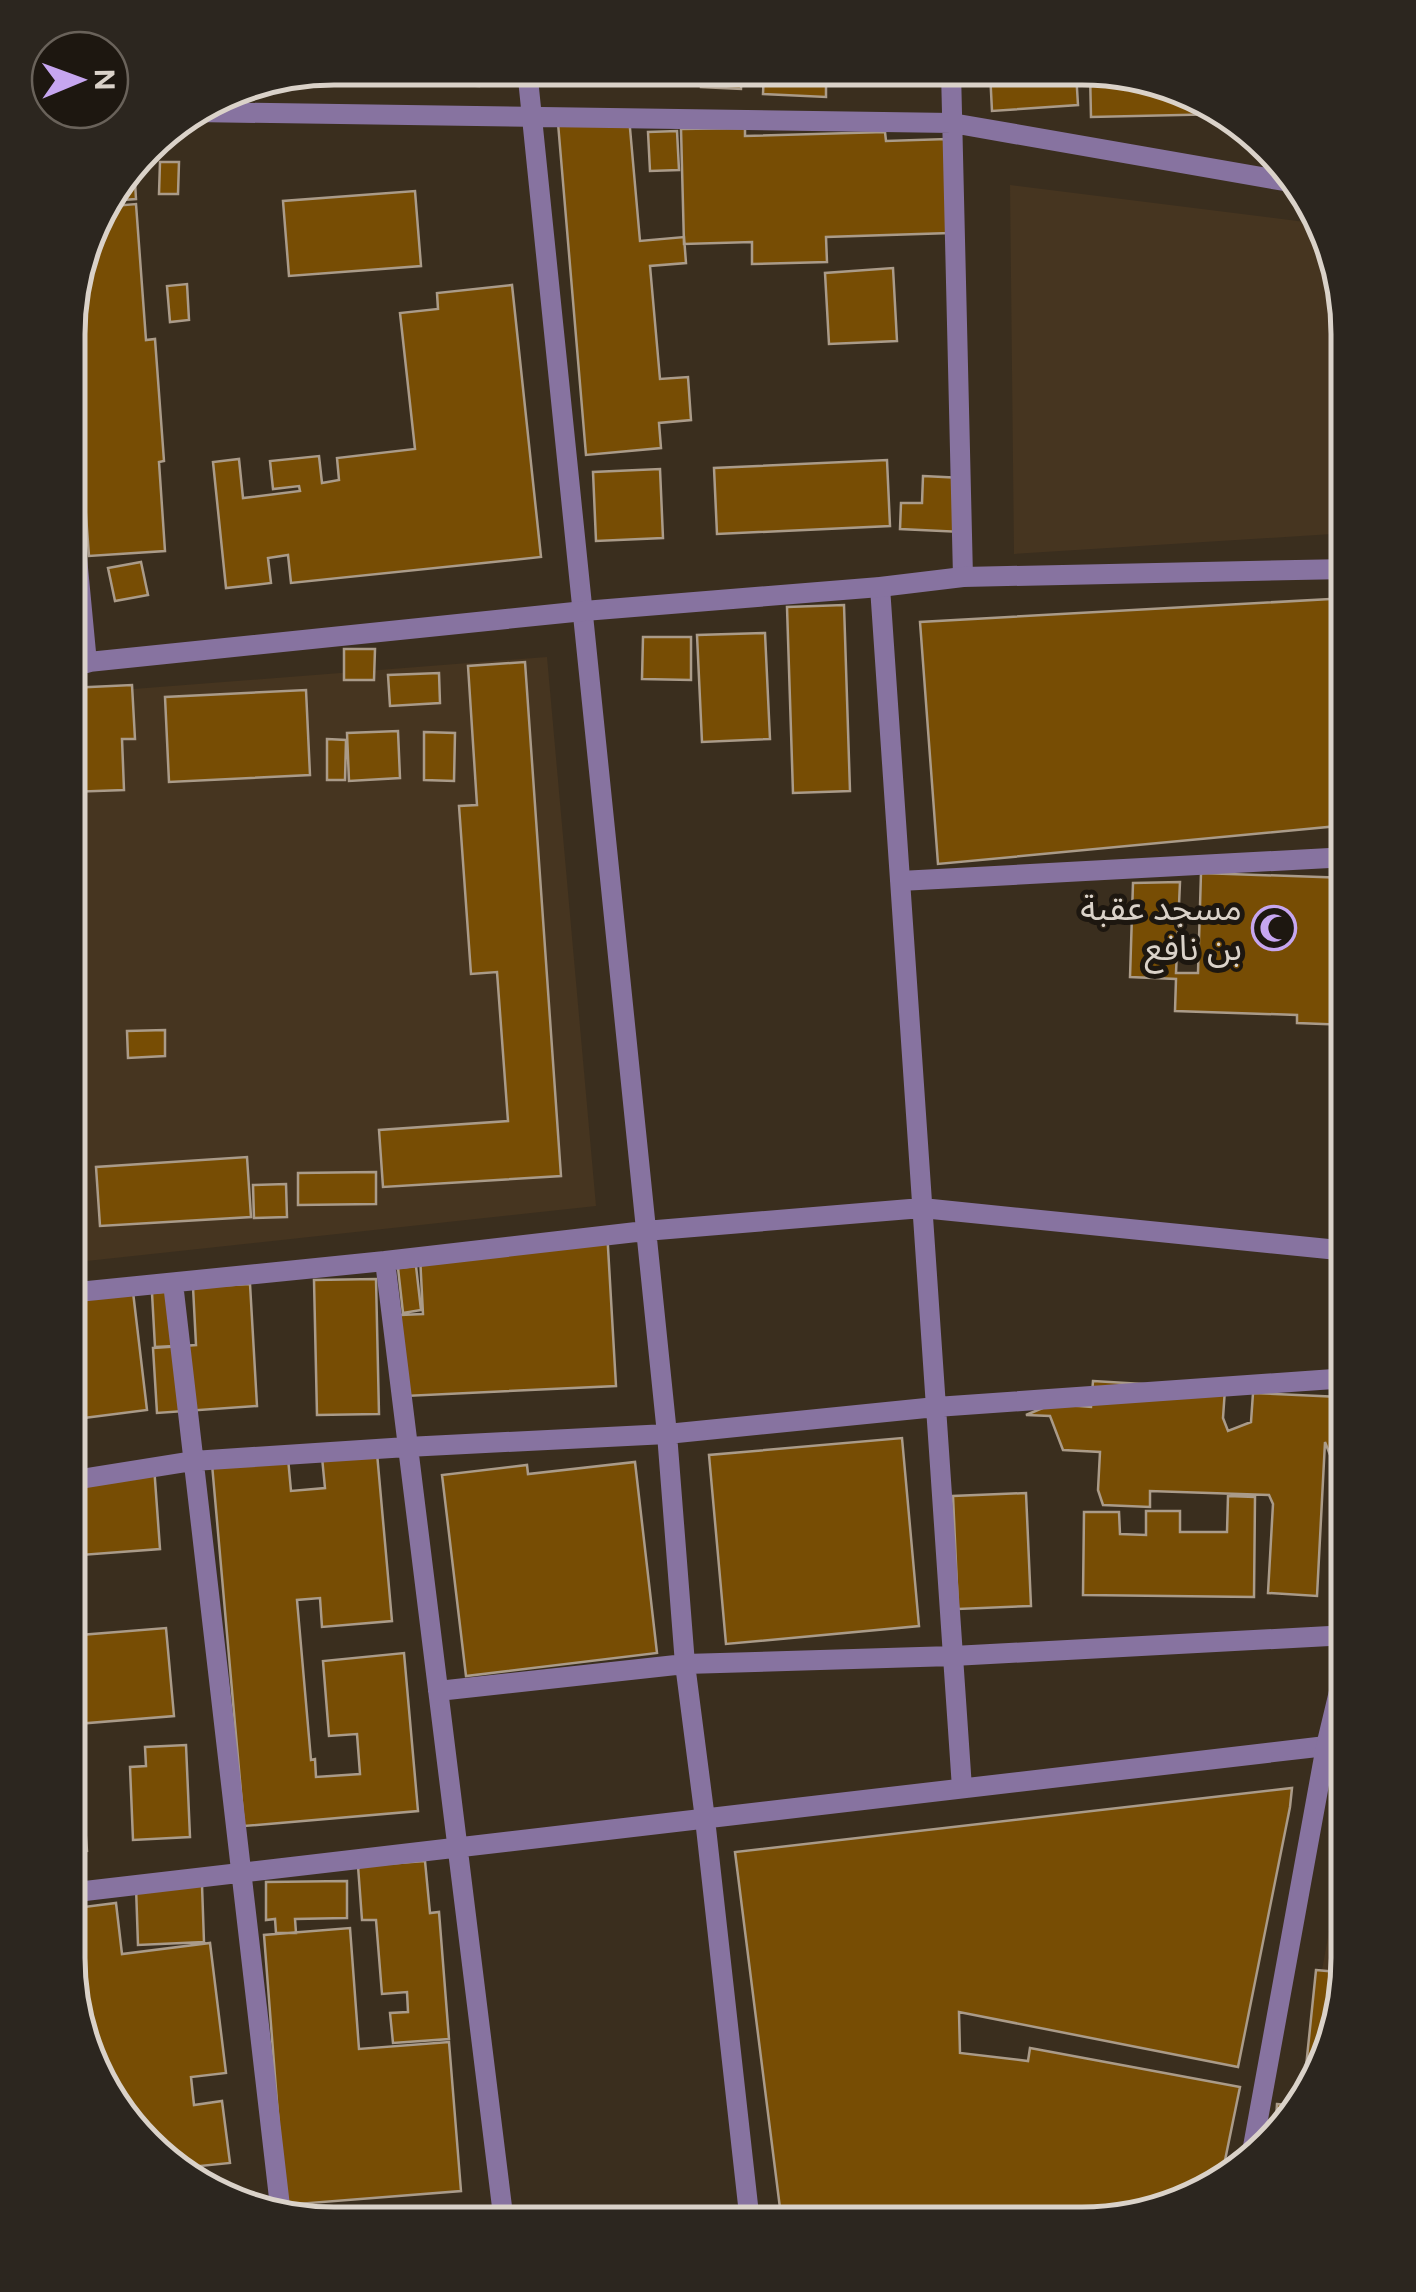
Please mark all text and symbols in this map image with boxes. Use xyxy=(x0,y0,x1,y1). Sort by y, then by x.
north arrow xyxy=(30,30,130,130)
text: N xyxy=(88,68,122,91)
place label: مسجد عقبة بن نافع xyxy=(1080,887,1242,974)
mosque icon: مسجد عقبة بن نافع xyxy=(1251,905,1297,951)

